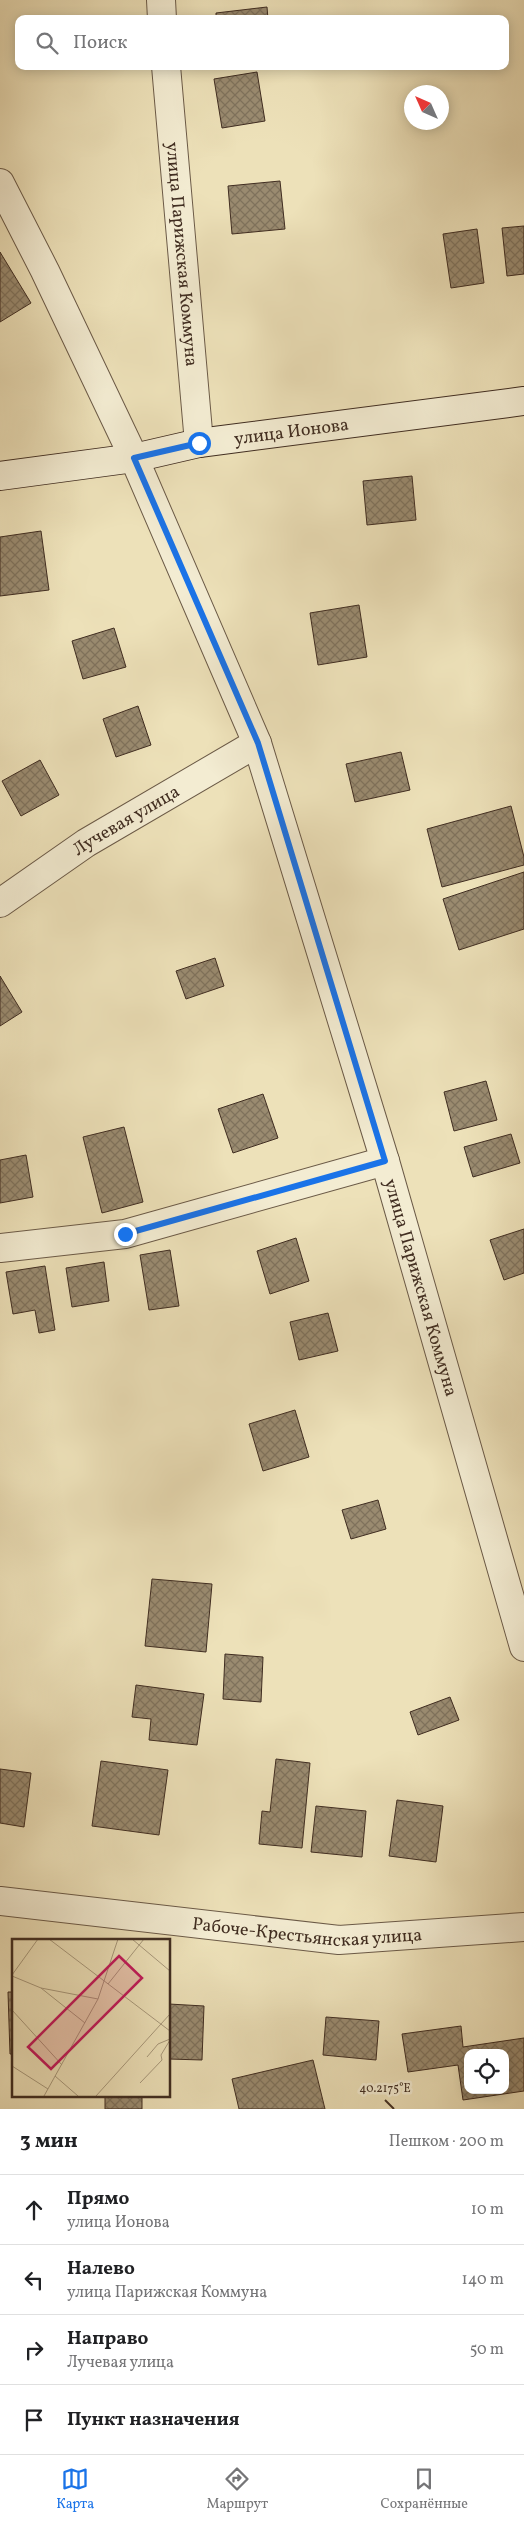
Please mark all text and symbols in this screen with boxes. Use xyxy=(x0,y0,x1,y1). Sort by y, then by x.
search box xyxy=(15,15,509,70)
icon: search xyxy=(33,29,61,57)
text: Поиск xyxy=(73,30,127,56)
north arrow xyxy=(404,85,449,130)
street label: улица Парижская Коммуна xyxy=(159,141,203,368)
street label: улица Ионова xyxy=(233,413,350,452)
route start xyxy=(188,432,211,455)
street label: Лучевая улица xyxy=(68,780,185,863)
street label: улица Парижская Коммуна xyxy=(377,1176,463,1400)
route end xyxy=(114,1223,137,1246)
street label: Рабоче-Крестьянская улица xyxy=(191,1912,423,1954)
inset map xyxy=(12,1939,170,2096)
map controls xyxy=(464,2049,509,2094)
button: locate xyxy=(464,2049,509,2094)
text: 40.2175°E xyxy=(359,2081,411,2097)
text: 3 мин xyxy=(20,2127,78,2156)
text: Пешком · 200 m xyxy=(389,2131,504,2153)
text: Прямо xyxy=(67,2186,129,2212)
icon: ahead xyxy=(20,2196,48,2224)
text: 10 m xyxy=(471,2199,504,2221)
text: улица Ионова xyxy=(67,2212,170,2234)
text: Налево xyxy=(67,2256,135,2282)
icon: left xyxy=(20,2266,48,2294)
text: 140 m xyxy=(462,2269,504,2291)
text: улица Парижская Коммуна xyxy=(67,2282,267,2304)
text: Направо xyxy=(67,2326,149,2352)
icon: right xyxy=(20,2336,48,2364)
text: 50 m xyxy=(470,2339,504,2361)
text: Лучевая улица xyxy=(67,2352,174,2374)
icon: arrive xyxy=(20,2406,48,2434)
text: Пункт назначения xyxy=(67,2407,240,2433)
tab: Карта xyxy=(56,2465,94,2514)
tab: Маршрут xyxy=(206,2465,268,2514)
tab: Сохранённые xyxy=(380,2465,468,2514)

